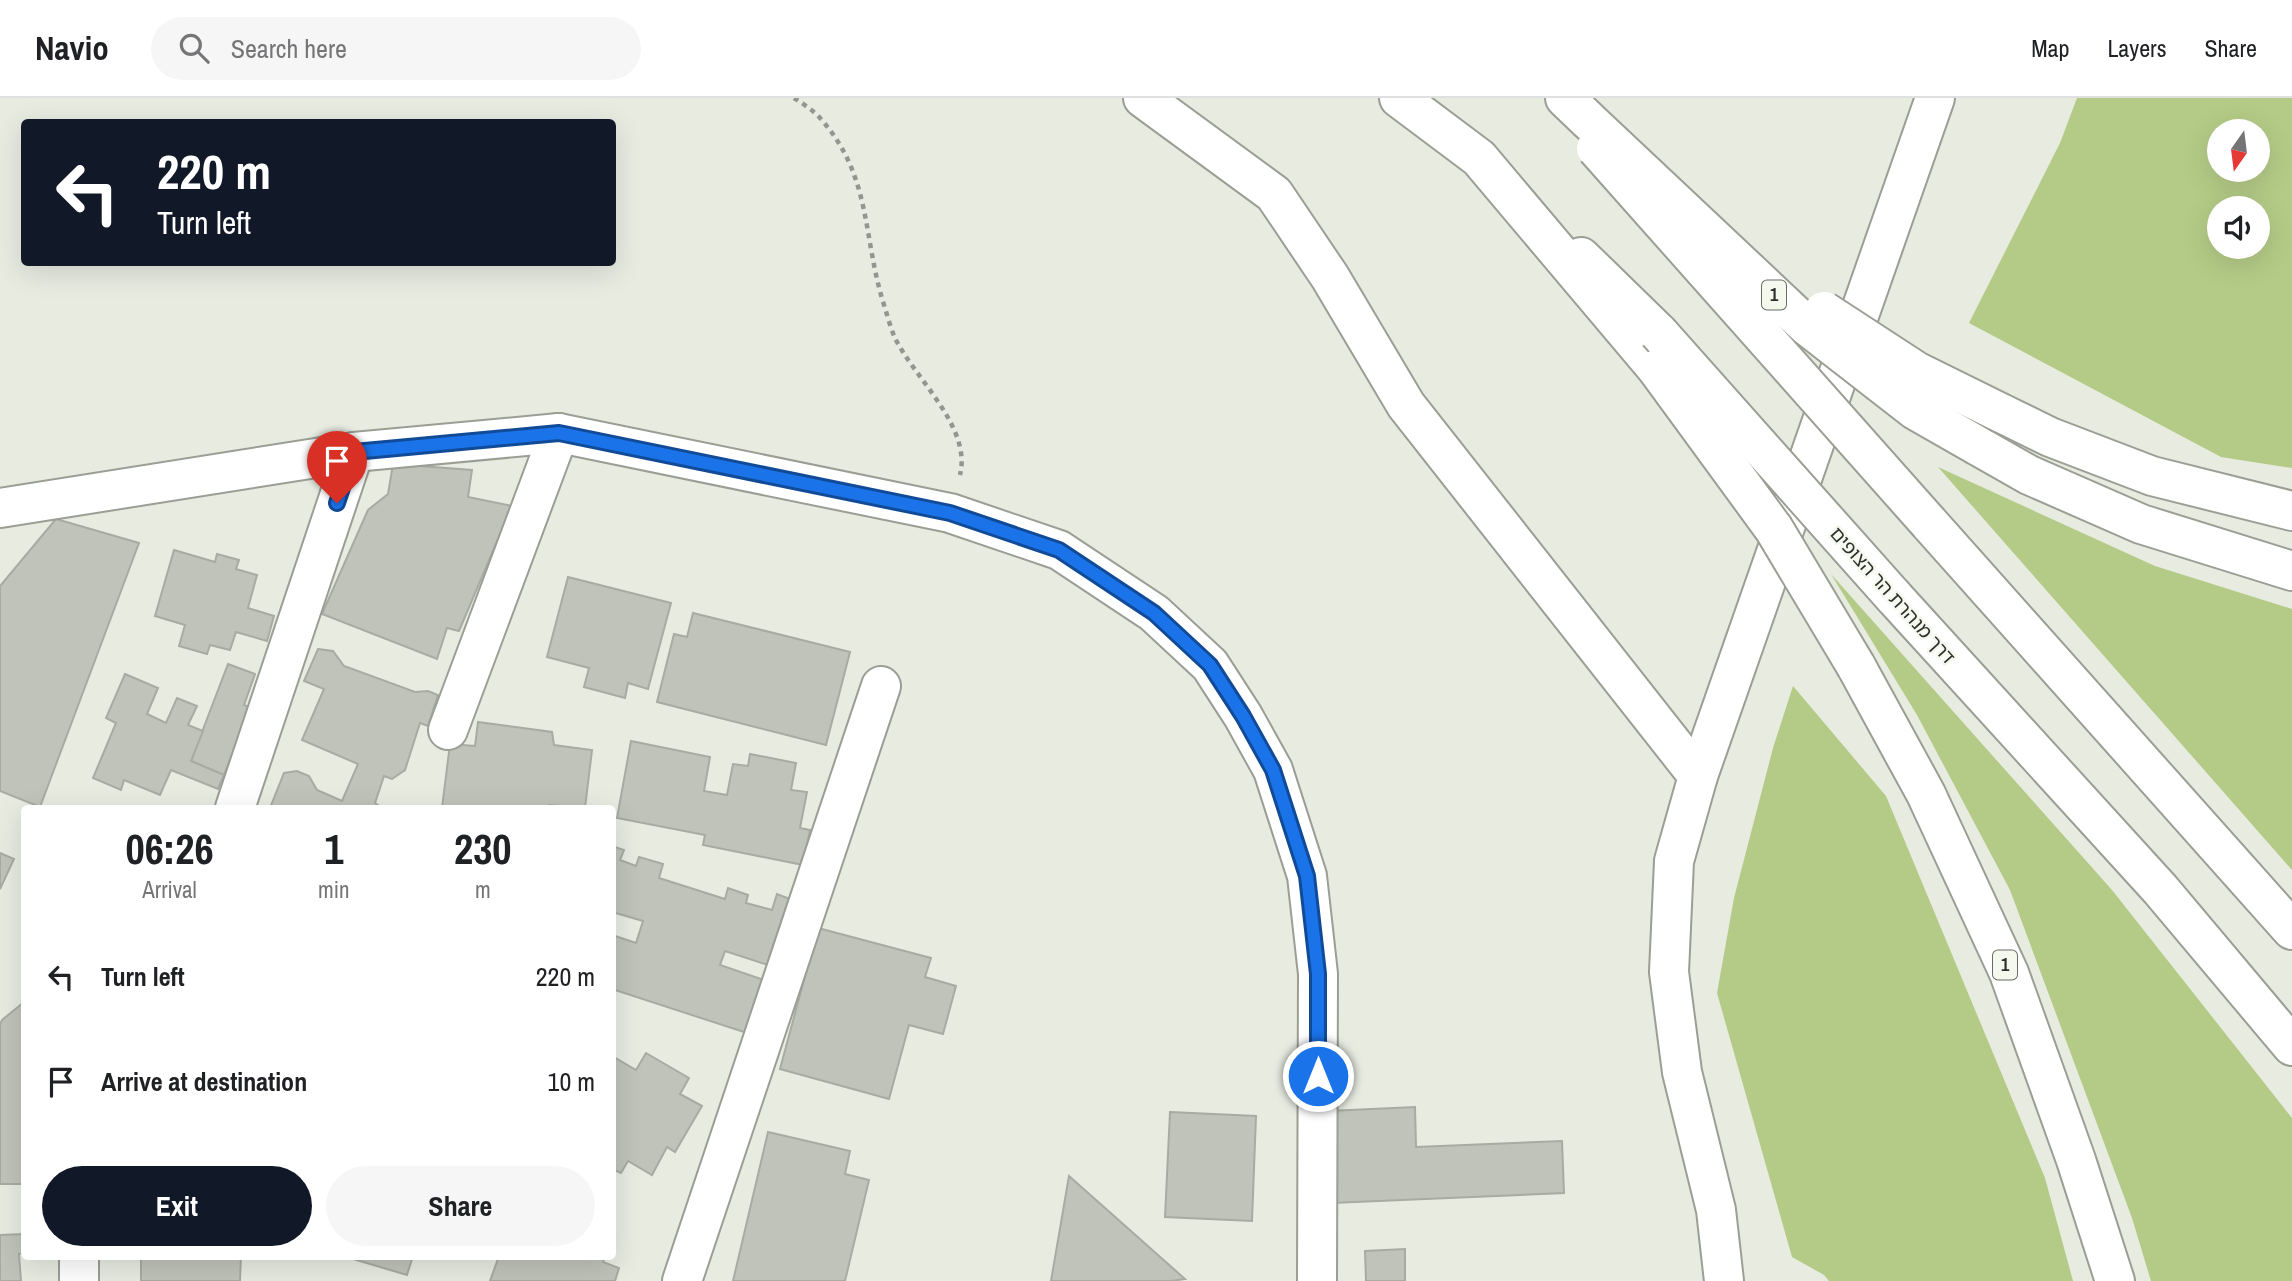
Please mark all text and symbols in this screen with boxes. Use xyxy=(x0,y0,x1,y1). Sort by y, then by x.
search box xyxy=(151,17,641,80)
text: Navio xyxy=(35,26,109,70)
icon: search xyxy=(175,29,213,67)
text: Search here xyxy=(231,31,347,66)
text: Map xyxy=(2031,32,2069,64)
text: Layers xyxy=(2107,32,2166,64)
text: Share xyxy=(2204,32,2257,64)
north arrow xyxy=(2207,119,2270,182)
map controls xyxy=(2207,119,2270,259)
text: 220 m xyxy=(157,138,271,204)
icon: left xyxy=(42,147,133,238)
button: sound xyxy=(2207,196,2270,259)
text: Turn left xyxy=(157,201,251,244)
road number: 1 xyxy=(1762,280,1786,310)
pin xyxy=(307,431,367,503)
icon: arrive xyxy=(318,442,356,480)
street label: דרך מנהרת הר הצופים xyxy=(1824,521,1962,669)
text: 06:26 xyxy=(126,821,214,877)
text: 1 xyxy=(324,821,343,877)
text: 230 xyxy=(454,821,512,877)
text: Arrival xyxy=(142,874,197,905)
text: min xyxy=(318,874,350,905)
text: m xyxy=(475,874,491,905)
road number: 1 xyxy=(1993,950,2017,980)
icon: left xyxy=(42,958,80,996)
text: Turn left xyxy=(101,959,185,994)
text: 220 m xyxy=(536,959,595,994)
position arrow xyxy=(1281,1039,1355,1113)
icon: arrive xyxy=(42,1063,80,1101)
text: Arrive at destination xyxy=(101,1064,307,1099)
text: 10 m xyxy=(548,1064,595,1099)
button: Exit xyxy=(42,1166,312,1246)
button: Share xyxy=(326,1166,595,1246)

